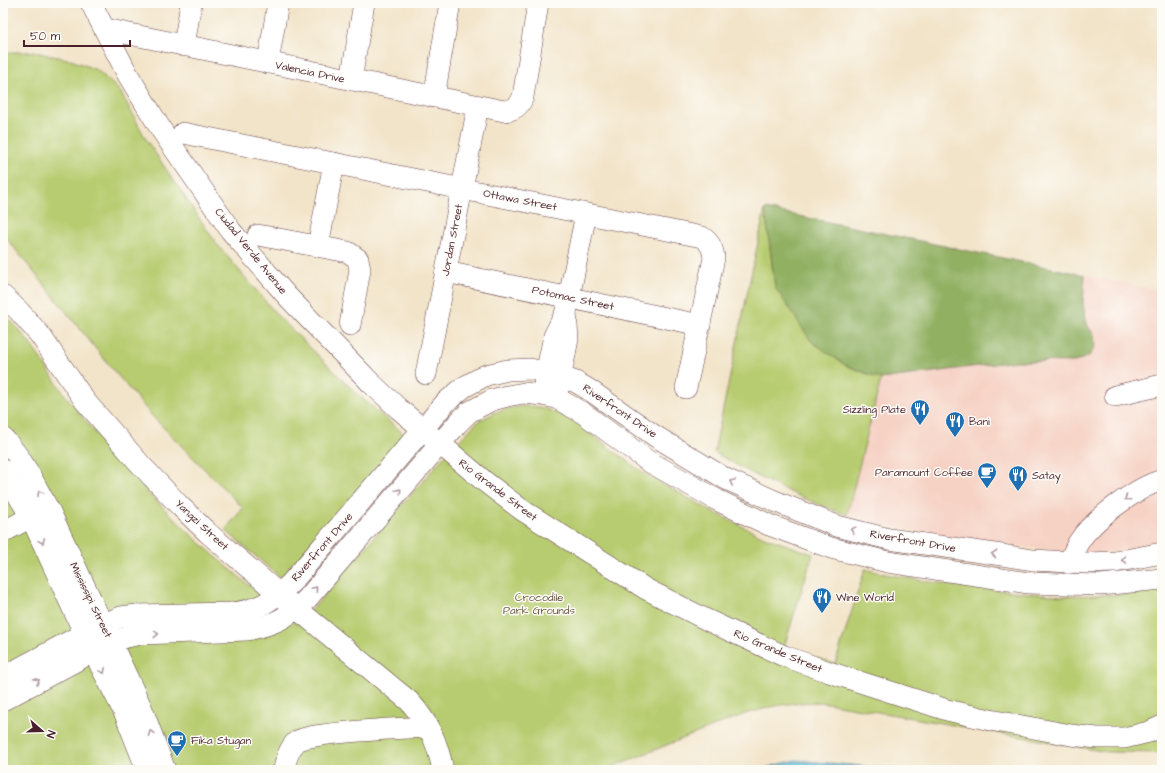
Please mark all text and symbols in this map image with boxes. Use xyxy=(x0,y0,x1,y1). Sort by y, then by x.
scale bar xyxy=(24,22,130,48)
text: 50 m xyxy=(30,28,61,45)
street label: Valencia Drive xyxy=(274,57,346,87)
street label: Ottawa Street xyxy=(482,186,559,215)
street label: Jordan Street xyxy=(438,202,466,277)
street label: Ciudad Verde Avenue xyxy=(212,205,291,297)
street label: Potomac Street xyxy=(531,282,616,314)
street label: Riverfront Drive xyxy=(580,380,660,442)
restaurant icon: Sizzling Plate xyxy=(909,398,931,426)
place label: Sizzling Plate xyxy=(843,402,906,418)
restaurant icon: Bani xyxy=(944,410,966,438)
place label: Bani xyxy=(969,414,990,429)
street label: Rio Grande Street xyxy=(456,455,541,525)
cafe icon: Paramount Coffee xyxy=(976,461,998,489)
restaurant icon: Satay xyxy=(1007,464,1029,492)
place label: Paramount Coffee xyxy=(875,465,973,480)
place label: Satay xyxy=(1032,468,1061,484)
one-way arrow xyxy=(729,478,736,486)
one-way arrow xyxy=(395,488,402,496)
one-way arrow xyxy=(37,490,44,497)
one-way arrow xyxy=(1125,493,1132,500)
street label: Yangzi Street xyxy=(171,496,232,555)
street label: Riverfront Drive xyxy=(288,509,356,585)
one-way arrow xyxy=(849,526,856,534)
street label: Riverfront Drive xyxy=(869,526,957,556)
one-way arrow xyxy=(38,537,46,544)
one-way arrow xyxy=(991,550,998,559)
one-way arrow xyxy=(1121,555,1127,564)
street label: Mississipi Street xyxy=(66,560,116,641)
restaurant icon: Wine World xyxy=(811,586,833,614)
one-way arrow xyxy=(310,587,317,594)
park label: Crocodile Park Grounds xyxy=(503,590,575,618)
place label: Wine World xyxy=(836,590,894,605)
street label: Rio Grande Street xyxy=(731,626,825,677)
one-way arrow xyxy=(153,630,159,638)
one-way arrow xyxy=(98,667,106,674)
one-way arrow xyxy=(33,679,40,686)
north arrow xyxy=(22,711,62,751)
text: N xyxy=(43,728,59,740)
cafe icon: Fika Stugan xyxy=(166,729,188,757)
one-way arrow xyxy=(148,730,156,737)
place label: Fika Stugan xyxy=(191,733,251,749)

